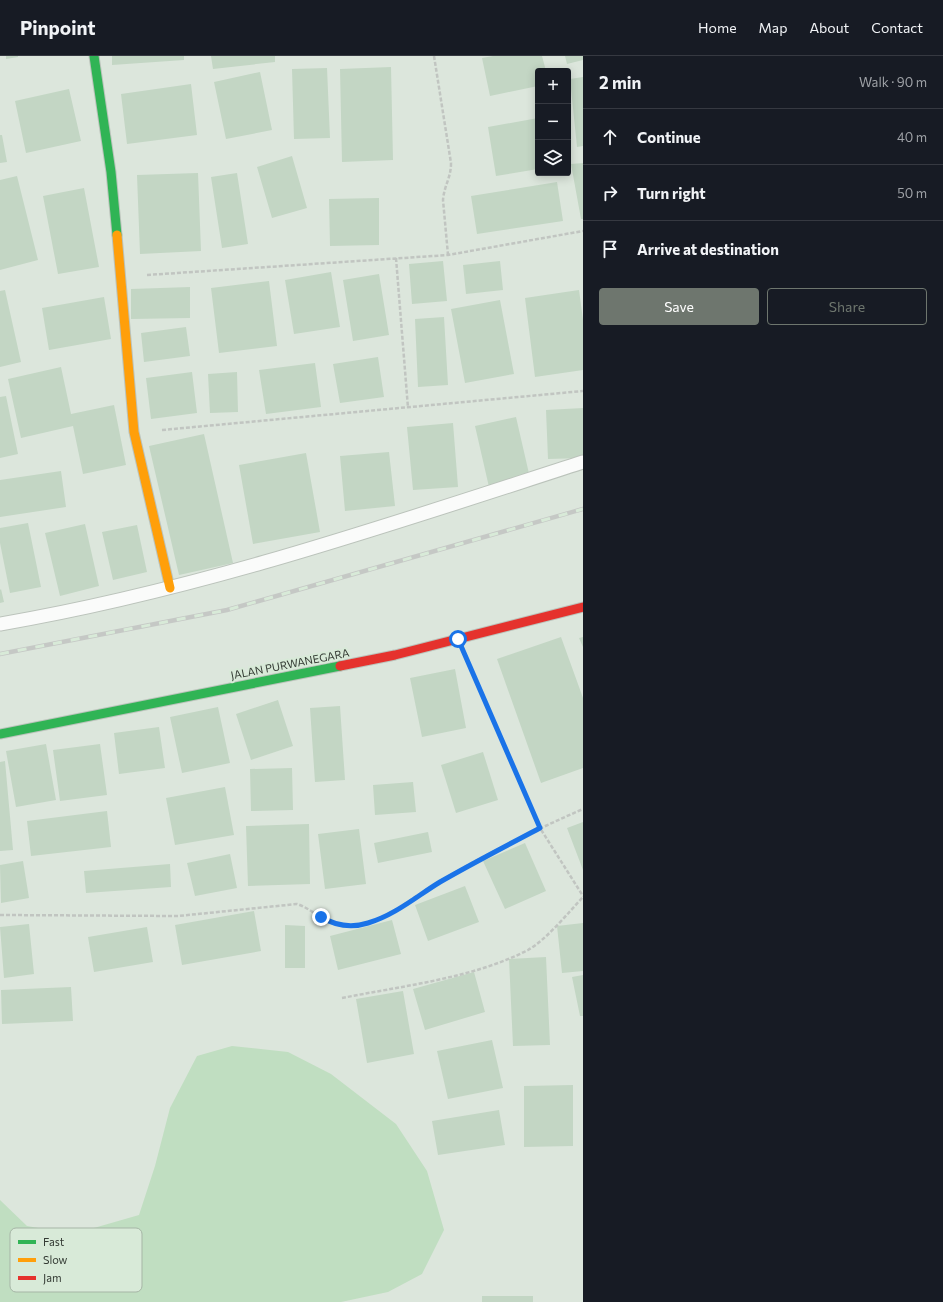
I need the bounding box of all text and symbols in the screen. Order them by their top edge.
text: Pinpoint [20,16,96,39]
text: Home [698,19,737,36]
text: Map [759,19,787,36]
text: About [809,19,849,36]
text: Contact [871,19,923,36]
map controls [535,68,571,176]
button: + [535,68,571,104]
text: 2 min [599,72,641,93]
text: Walk · 90 m [859,74,927,90]
button: − [535,104,571,140]
icon: ahead [599,126,621,148]
text: Continue [637,128,701,146]
text: 40 m [897,129,927,145]
button: layers [535,140,571,176]
icon: right [599,182,621,204]
text: Turn right [637,184,706,202]
text: 50 m [897,185,927,201]
icon: arrive [599,238,621,260]
text: Arrive at destination [637,240,779,258]
button: Save [599,288,759,325]
button: Share [767,288,927,325]
route start [449,630,467,648]
street label: JALAN PURWANEGARA [229,646,351,682]
route end [312,908,330,926]
legend [10,1228,142,1292]
text: Fast [43,1235,65,1248]
text: Slow [43,1253,68,1266]
text: Jam [43,1271,62,1285]

